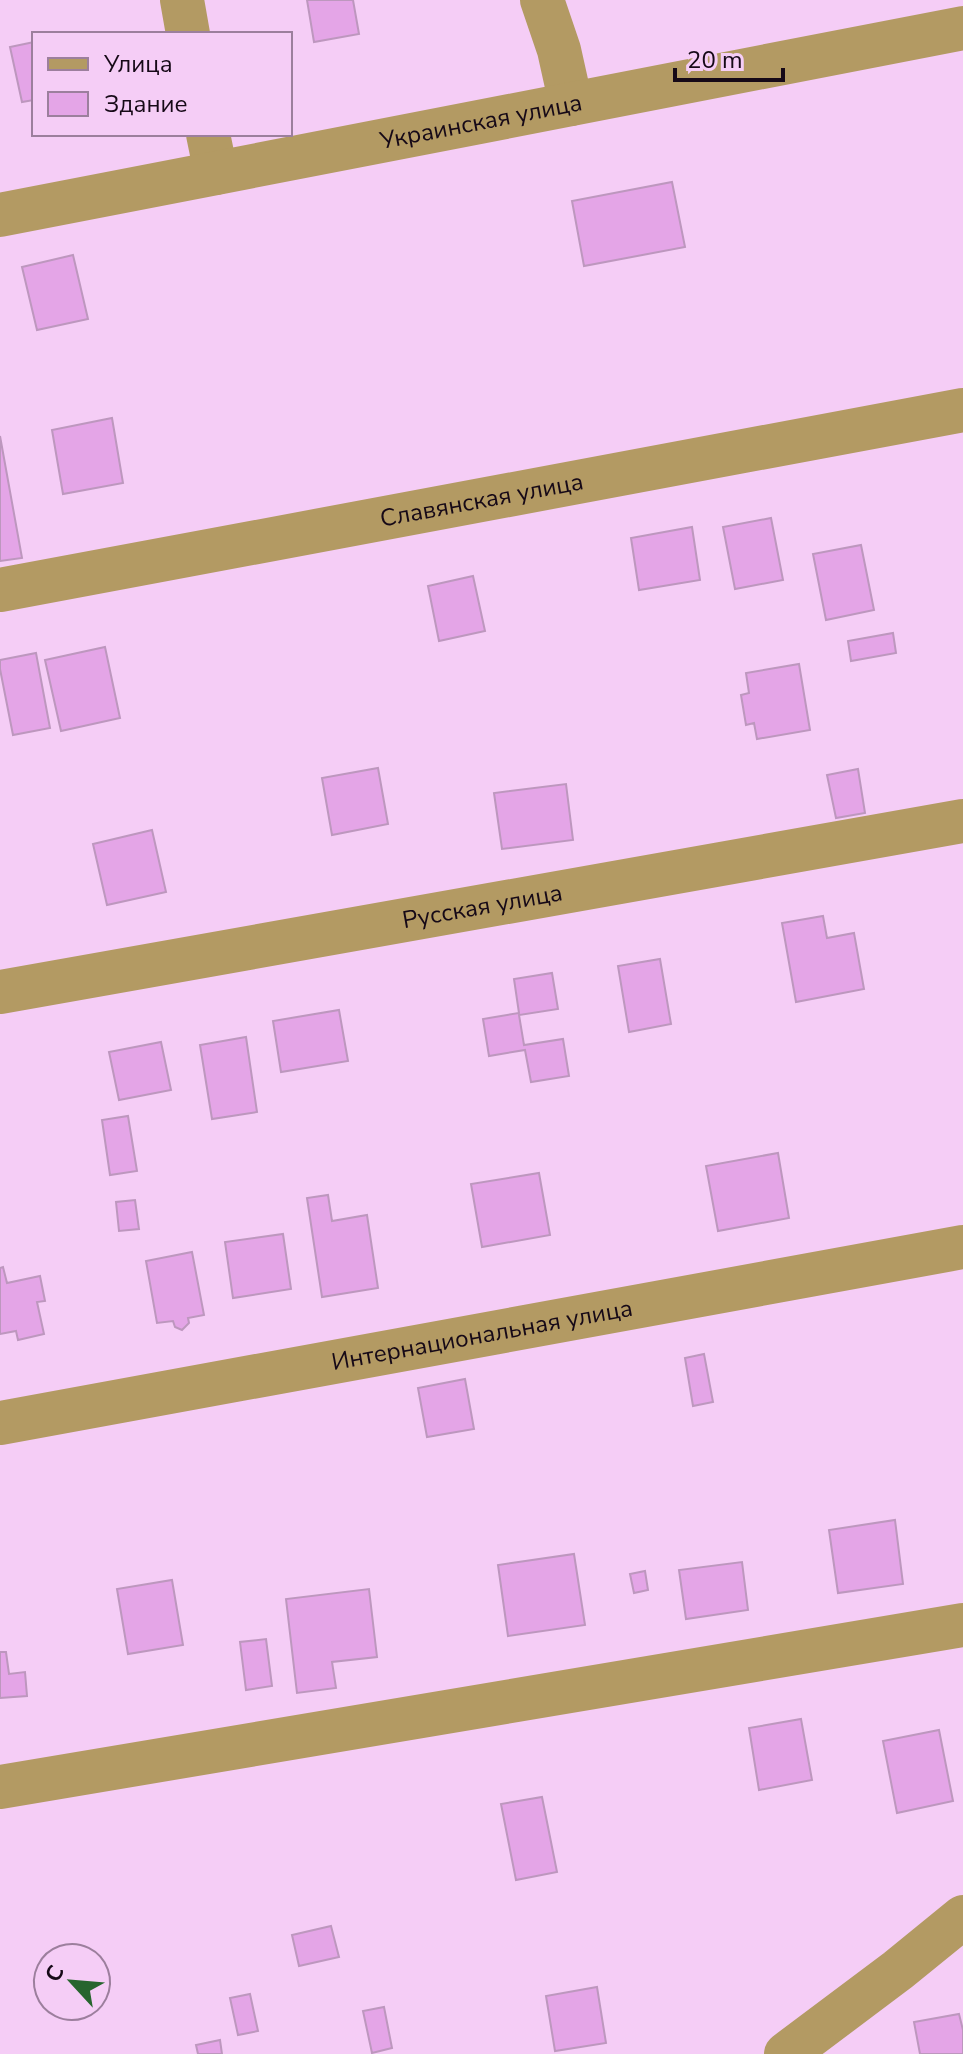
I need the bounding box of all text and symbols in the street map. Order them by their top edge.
legend [32,32,292,136]
scale bar [675,32,783,82]
text: 20 m [687,44,743,76]
text: Улица [103,48,173,80]
street label: Украинская улица [376,86,585,157]
text: Здание [104,88,188,120]
street label: Славянская улица [377,465,586,535]
street label: Русская улица [400,876,565,936]
street label: Интернациональная улица [329,1292,635,1378]
north arrow [32,1942,112,2022]
text: С [38,1960,72,1987]

